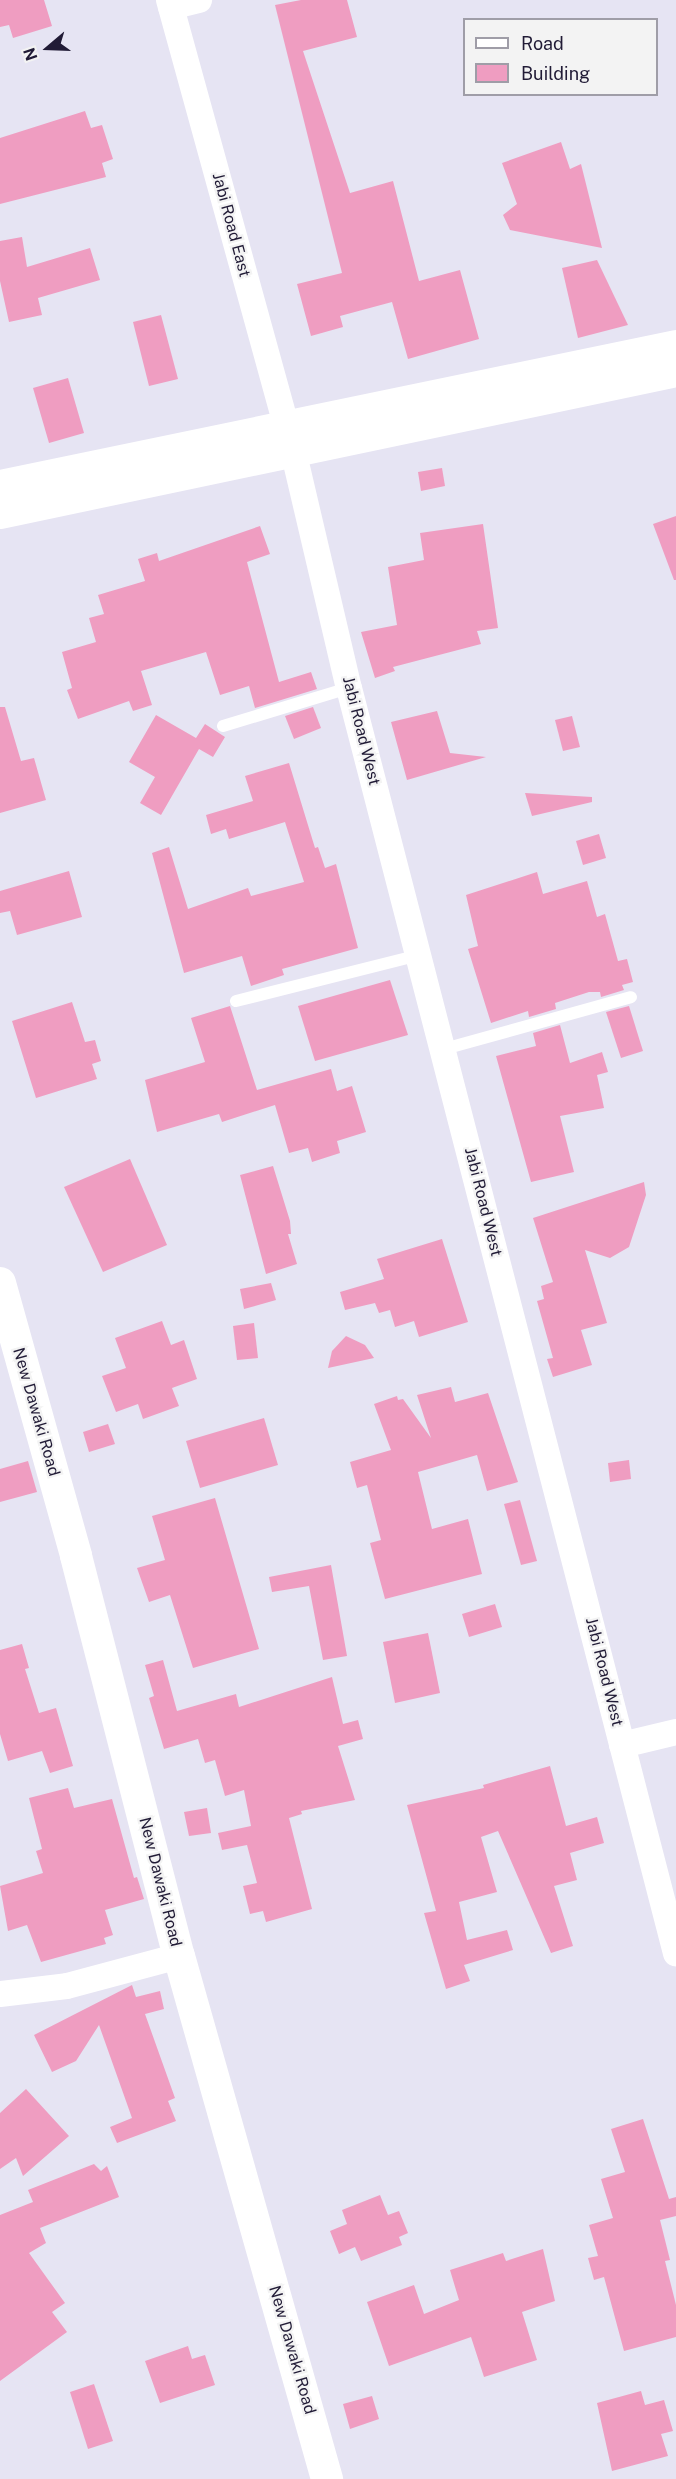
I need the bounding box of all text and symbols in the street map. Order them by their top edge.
north arrow [18,18,78,78]
legend [463,18,658,96]
text: Road [521,33,564,54]
text: N [19,45,42,63]
text: Building [521,63,590,84]
street label: Jabi Road East [208,171,254,279]
street label: Jabi Road West [338,674,384,788]
street label: Jabi Road West [460,1145,506,1259]
street label: New Dawaki Road [8,1346,64,1478]
street label: Jabi Road West [581,1615,627,1729]
street label: New Dawaki Road [135,1815,185,1949]
street label: New Dawaki Road [264,2284,320,2416]

